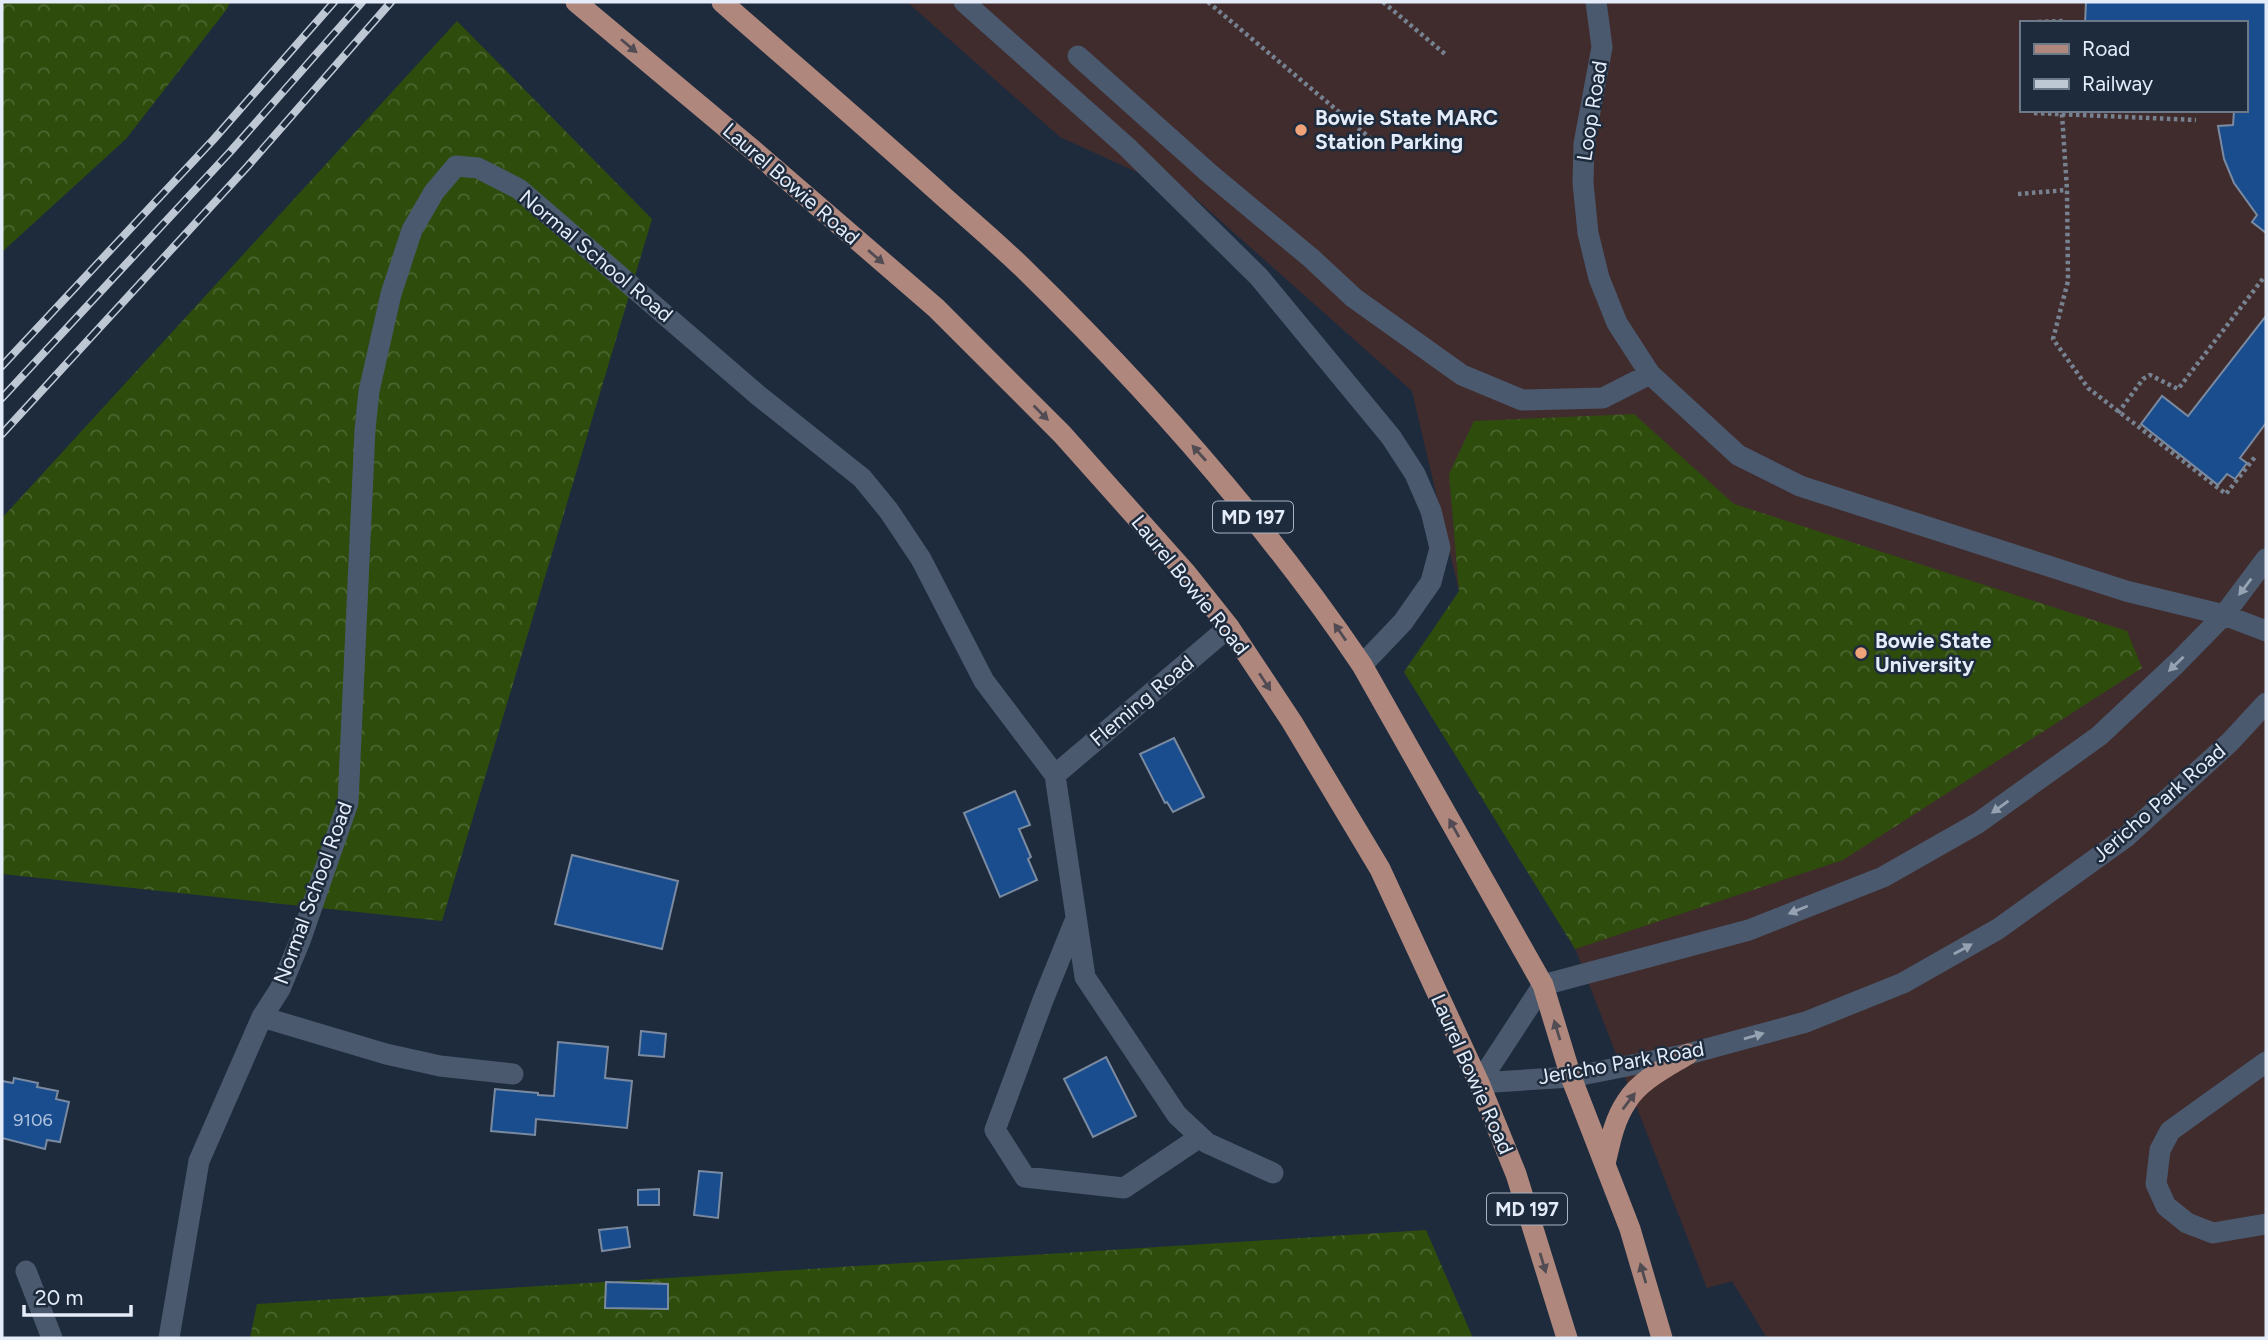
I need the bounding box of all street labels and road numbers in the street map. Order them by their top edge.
street label: Loop Road [1571,59,1612,163]
street label: Laurel Bowie Road [718,118,865,250]
street label: Normal School Road [515,184,678,327]
road number: MD 197 [1213,502,1293,532]
street label: Laurel Bowie Road [1126,510,1254,660]
street label: Fleming Road [1085,650,1199,751]
street label: Jericho Park Road [2087,738,2230,867]
street label: Normal School Road [268,798,357,988]
street label: Laurel Bowie Road [1426,990,1519,1158]
street label: Jericho Park Road [1536,1036,1706,1089]
road number: MD 197 [1487,1194,1567,1224]

